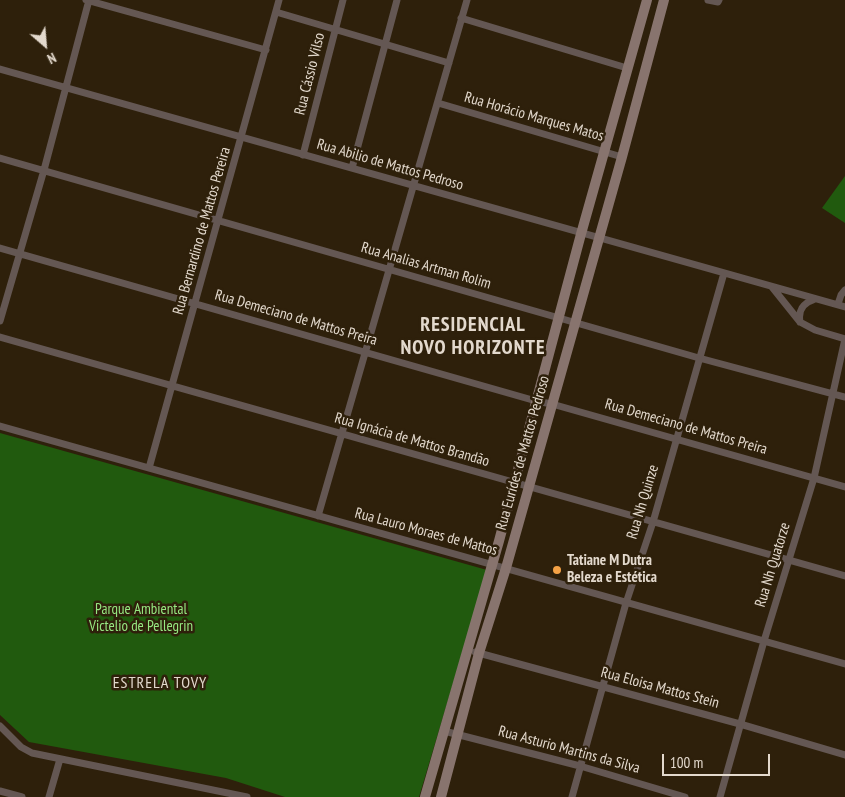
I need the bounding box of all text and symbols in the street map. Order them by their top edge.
north arrow [20,20,70,70]
street label: Rua Cássio Vilso [291,31,329,117]
text: N [44,49,59,68]
street label: Rua Horácio Marques Matos [462,89,606,145]
street label: Rua Abilio de Mattos Pedroso [315,135,465,195]
street label: Rua Bernardino de Mattos Pereira [169,145,235,317]
street label: Rua Analias Artman Rolim [359,239,493,293]
street label: Rua Demeciano de Mattos Preira [213,286,379,350]
district label: RESIDENCIAL NOVO HORIZONTE [399,313,547,360]
street label: Rua Eurídes de Mattos Pedroso [492,374,554,532]
street label: Rua Demeciano de Mattos Preira [603,395,769,459]
street label: Rua Ignácia de Mattos Brandão [333,409,491,471]
street label: Rua Nh Quinze [623,463,663,541]
street label: Rua Lauro Moraes de Mattos [353,504,499,560]
street label: Rua Nh Quatorze [752,521,794,609]
place label: Tatiane M Dutra Beleza e Estética [567,552,657,587]
marker: Tatiane M Dutra Beleza e Estética [551,564,563,576]
park label: Parque Ambiental Victelio de Pellegrin [89,601,193,636]
street label: Rua Eloisa Mattos Stein [599,664,721,712]
district label: ESTRELA TOVY [111,673,209,693]
street label: Rua Asturio Martins da Silva [496,722,642,778]
scale bar [665,744,772,776]
text: 100 m [670,753,703,772]

